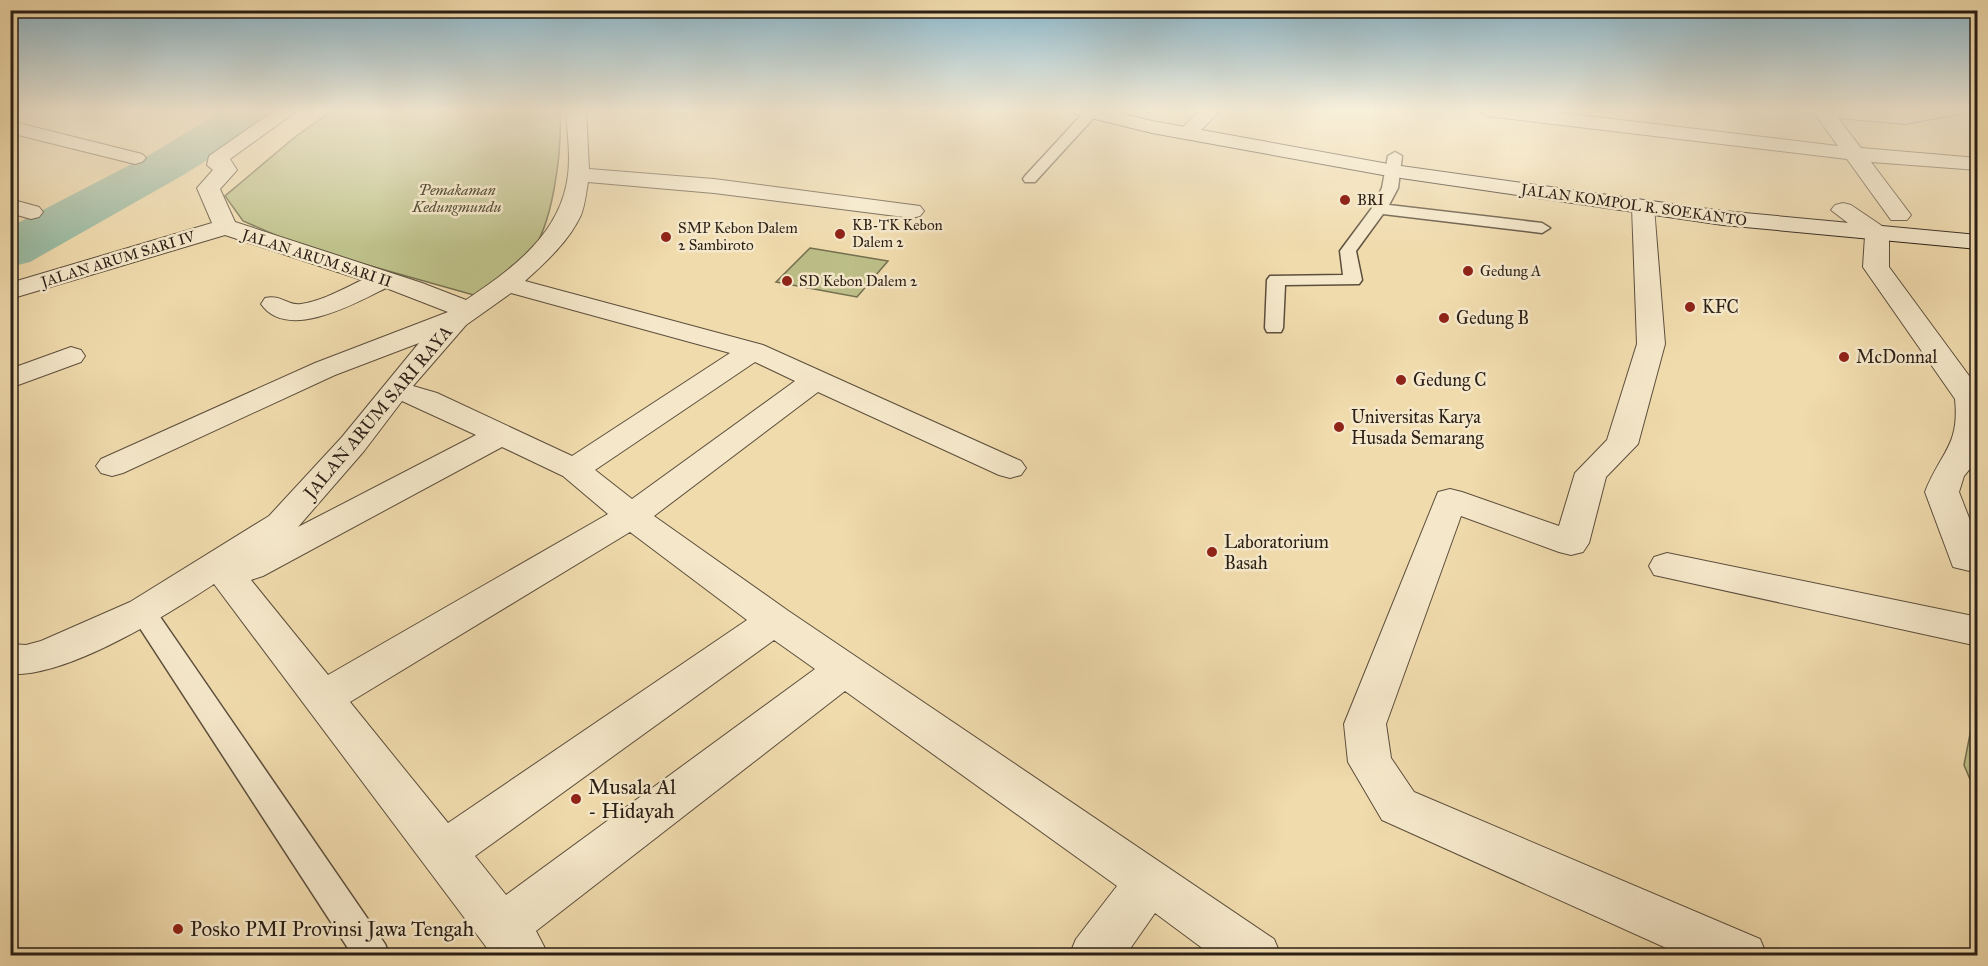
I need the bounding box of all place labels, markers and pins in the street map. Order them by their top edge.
place label: BRI [1357,191,1384,209]
marker: BRI [1338,193,1352,207]
place label: KB-TK Kebon Dalem 2 [852,216,943,251]
place label: SMP Kebon Dalem 2 Sambiroto [678,219,798,254]
marker: KB-TK Kebon Dalem 2 [833,227,847,241]
marker: SMP Kebon Dalem 2 Sambiroto [659,230,673,244]
place label: Gedung A [1480,262,1541,280]
marker: Gedung A [1461,264,1475,278]
place label: SD Kebon Dalem 2 [799,272,918,290]
marker: SD Kebon Dalem 2 [780,274,794,288]
place label: KFC [1702,296,1739,318]
marker: KFC [1683,300,1697,314]
place label: Gedung B [1456,307,1529,330]
marker: Gedung B [1437,311,1451,325]
place label: McDonnal [1856,346,1937,368]
marker: McDonnal [1837,350,1851,364]
place label: Gedung C [1413,369,1487,392]
marker: Gedung C [1394,373,1408,387]
place label: Universitas Karya Husada Semarang [1351,406,1484,450]
marker: Universitas Karya Husada Semarang [1332,420,1346,434]
place label: Laboratorium Basah [1224,531,1329,574]
marker: Laboratorium Basah [1205,545,1219,559]
place label: Musala Al - Hidayah [588,774,676,824]
marker: Musala Al - Hidayah [569,792,583,806]
place label: Posko PMI Provinsi Jawa Tengah [190,916,474,942]
marker: Posko PMI Provinsi Jawa Tengah [171,922,185,936]

